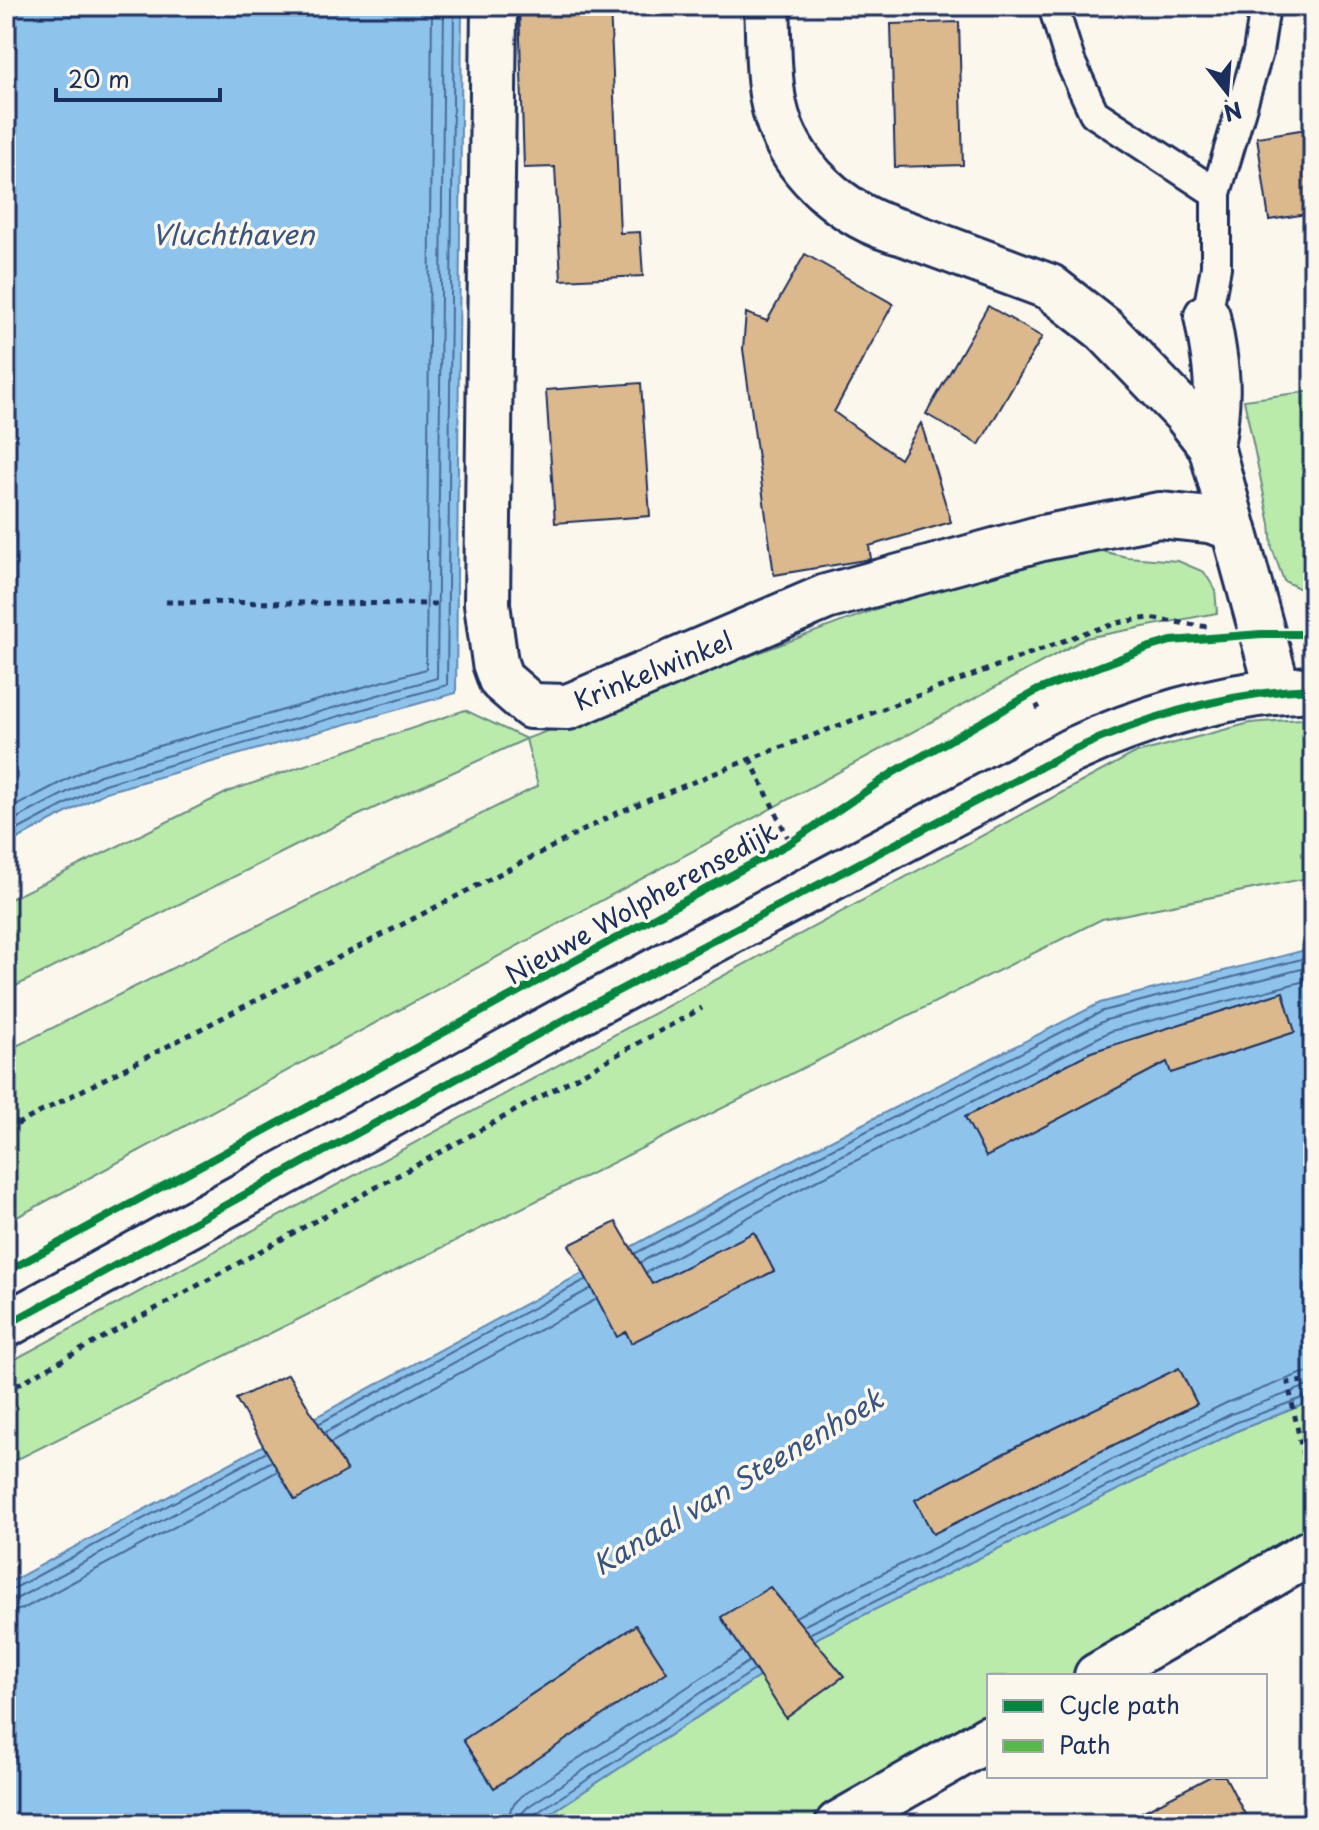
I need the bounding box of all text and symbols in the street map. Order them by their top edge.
scale bar [56,52,220,102]
north arrow [1187,52,1267,132]
text: 20 m [68,60,130,96]
text: N [1220,94,1246,131]
water label: Vluchthaven [152,212,316,255]
street label: Krinkelwinkel [568,620,738,720]
street label: Nieuwe Wolpherensedijk [498,811,784,993]
water label: Kanaal van Steenenhoek [583,1376,891,1585]
legend [987,1674,1267,1778]
text: Cycle path [1059,1686,1180,1722]
text: Path [1059,1726,1111,1762]

